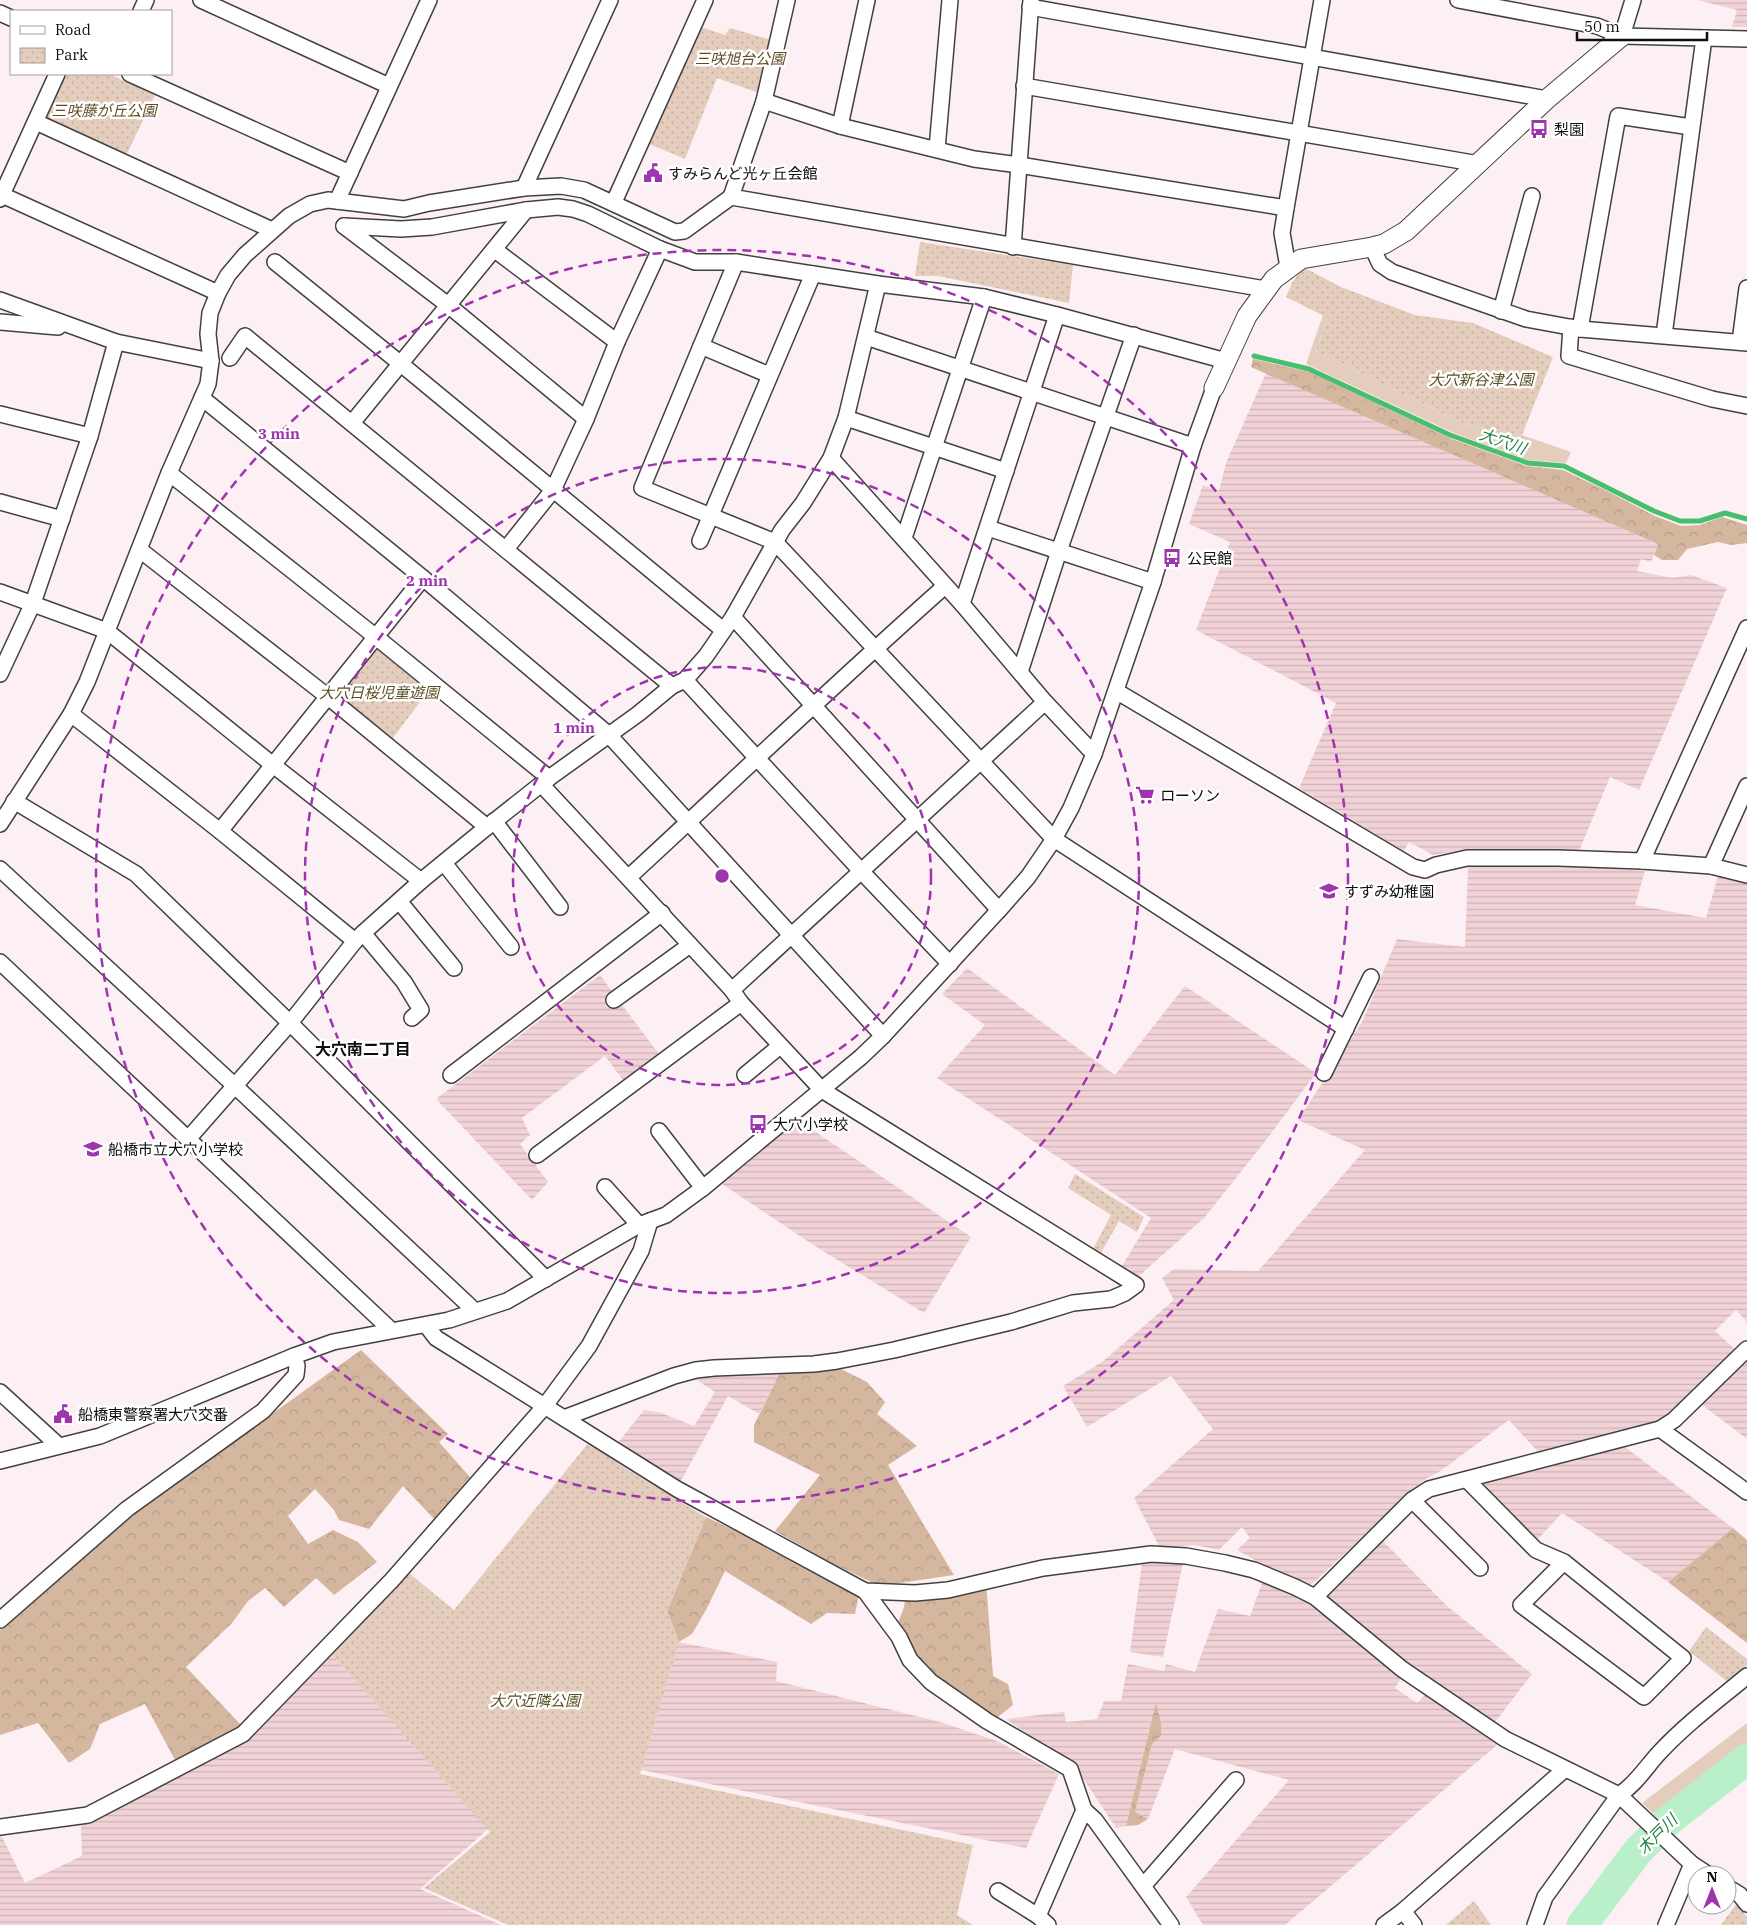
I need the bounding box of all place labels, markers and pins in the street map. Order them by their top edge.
bus stop icon: 梨園 [1528,118,1550,140]
place label: 梨園 [1554,120,1584,139]
public building icon: すみらんど光ヶ丘会館 [642,162,664,184]
place label: すみらんど光ヶ丘会館 [668,164,818,183]
bus stop icon: 公民館 [1161,547,1183,569]
place label: 公民館 [1187,549,1232,568]
supermarket icon: ローソン [1134,784,1156,806]
place label: ローソン [1160,786,1220,805]
centre of rings [713,867,731,885]
school or university icon: すずみ幼稚園 [1318,880,1340,902]
place label: すずみ幼稚園 [1344,882,1434,901]
bus stop icon: 大穴小学校 [747,1113,769,1135]
place label: 大穴小学校 [773,1115,848,1134]
school or university icon: 船橋市立大穴小学校 [82,1138,104,1160]
place label: 船橋市立大穴小学校 [108,1140,243,1159]
public building icon: 船橋東警察署大穴交番 [52,1403,74,1425]
place label: 船橋東警察署大穴交番 [78,1405,228,1424]

